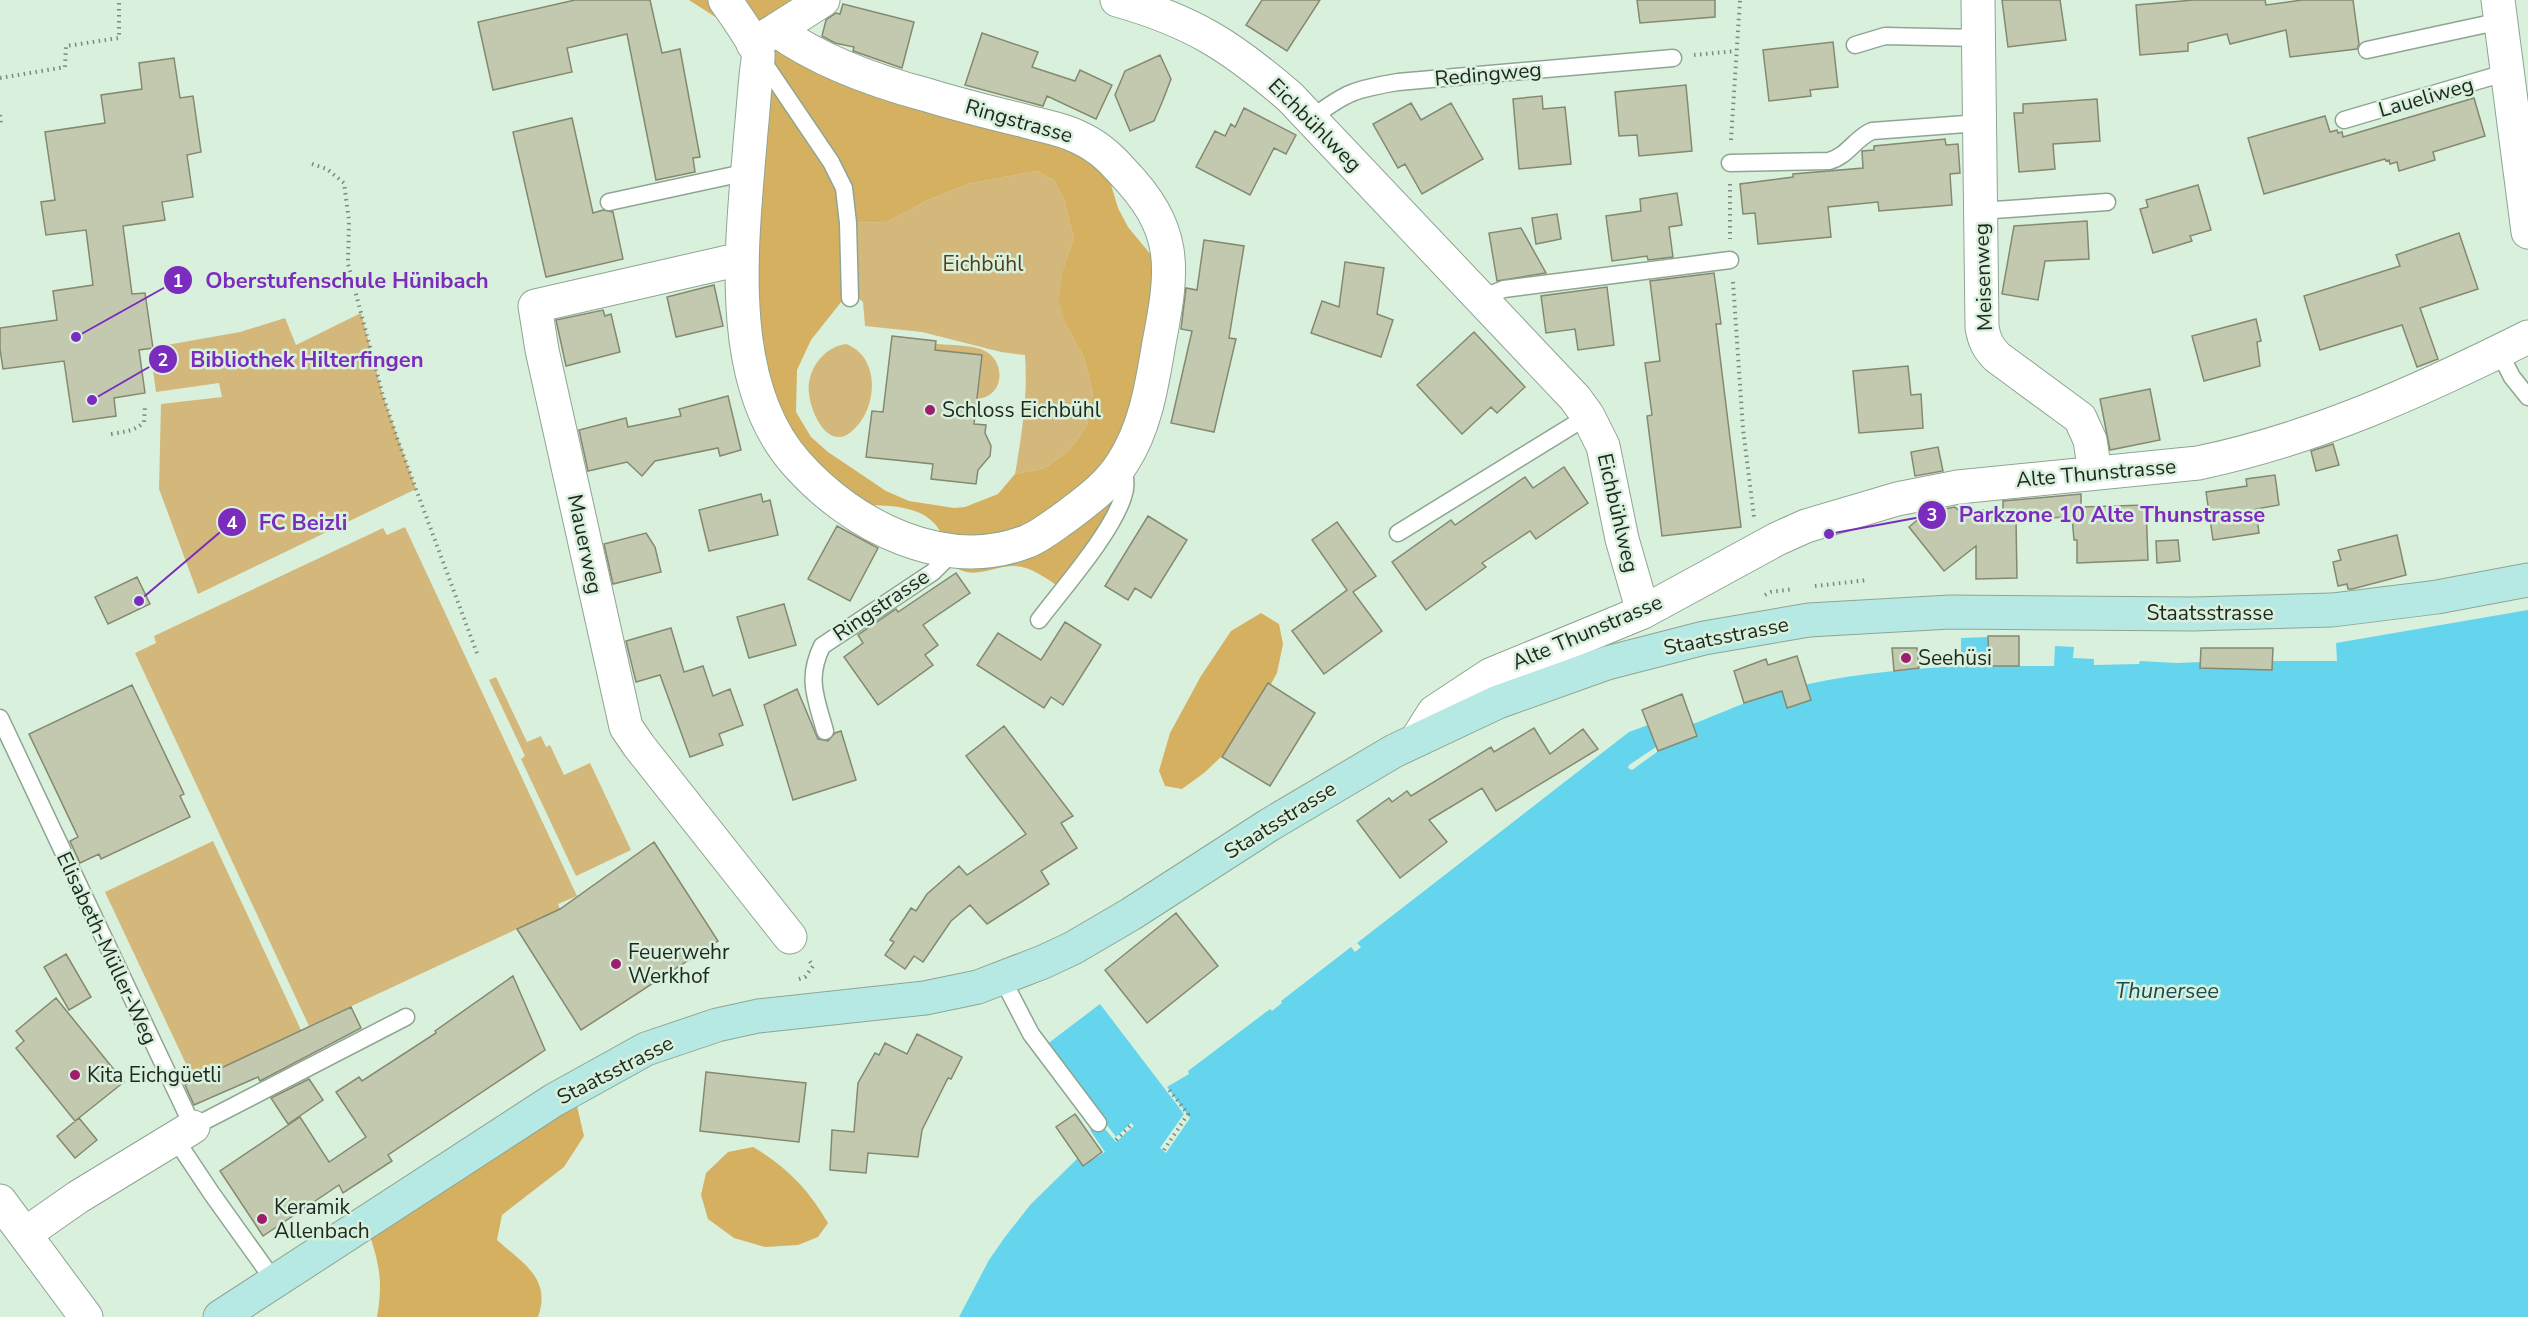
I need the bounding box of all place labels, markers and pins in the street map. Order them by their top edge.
callout: Oberstufenschule Hünibach [163,260,501,300]
callout: Bibliothek Hilterfingen [148,339,436,379]
place label: Schloss Eichbühl [942,396,1102,424]
marker: Schloss Eichbühl [923,403,937,417]
callout: Parkzone 10 Alte Thunstrasse [1917,495,2277,535]
callout: FC Beizli [217,502,360,542]
place label: Seehüsi [1918,644,1992,672]
marker: Seehüsi [1899,651,1913,665]
place label: Feuerwehr Werkhof [628,938,730,990]
marker: Feuerwehr Werkhof [609,957,623,971]
place label: Kita Eichgüetli [87,1061,221,1089]
marker: Kita Eichgüetli [68,1068,82,1082]
place label: Keramik Allenbach [274,1193,370,1245]
marker: Keramik Allenbach [255,1212,269,1226]

